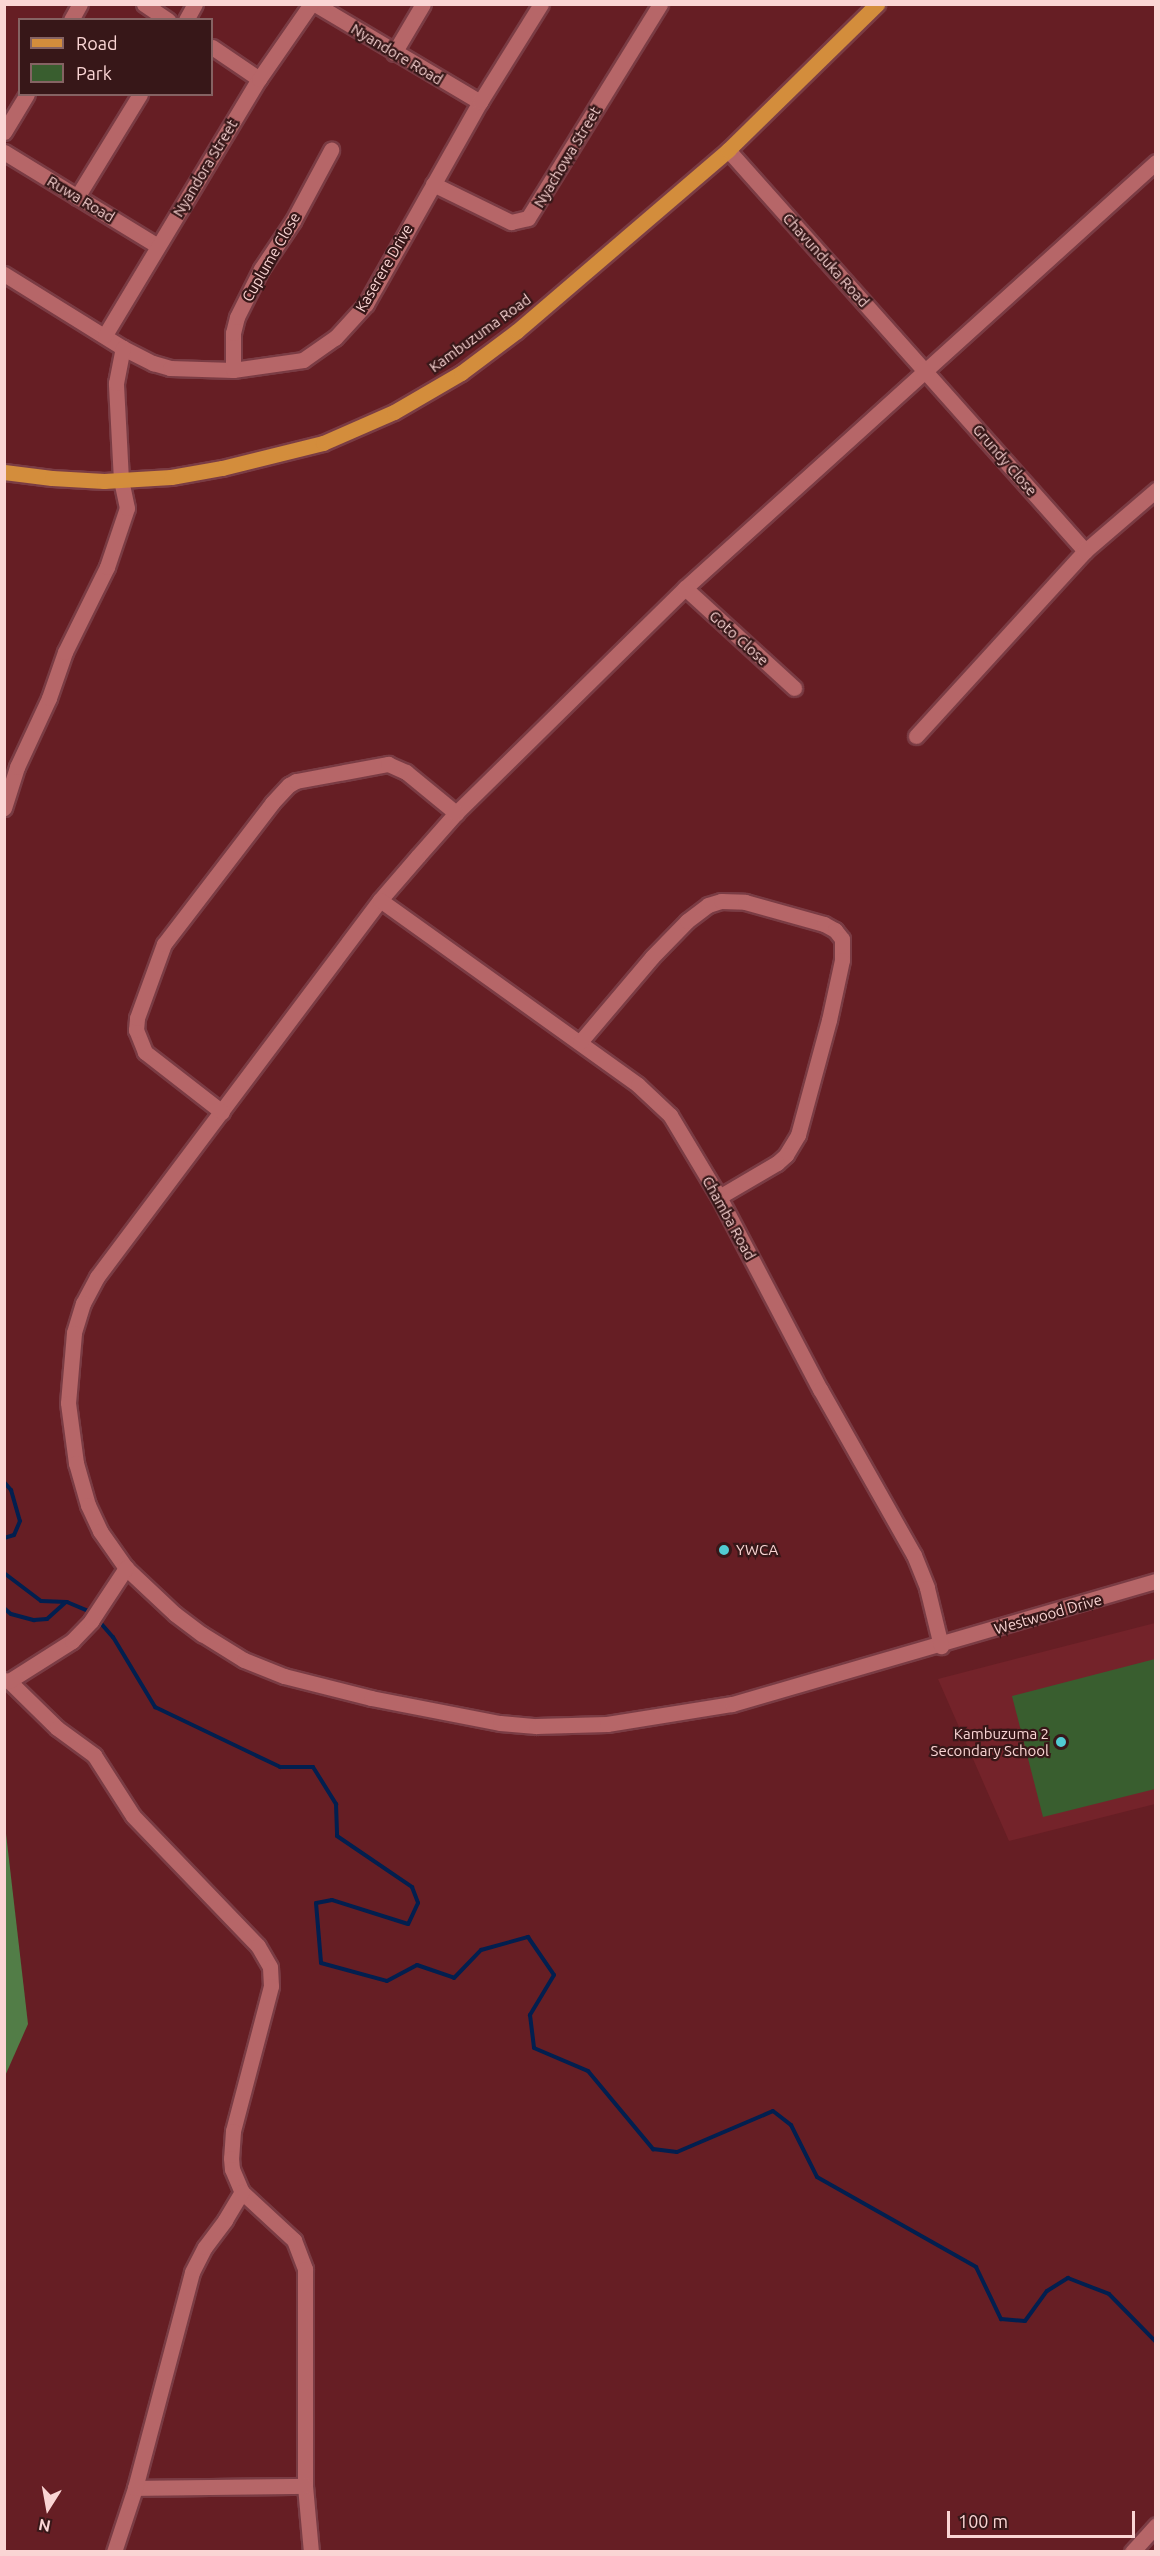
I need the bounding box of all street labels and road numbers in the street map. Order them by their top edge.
street label: Nyandore Road [348,20,446,88]
street label: Nyachowa Street [530,103,604,211]
street label: Nyandora Street [169,116,241,220]
street label: Ruwa Road [44,172,118,226]
street label: Cuplume Close [238,209,304,305]
street label: Chavunduka Road [779,209,873,311]
street label: Kaserere Drive [352,221,416,315]
street label: Kambuzuma Road [426,290,534,376]
street label: Grundy Close [969,421,1041,499]
street label: Goto Close [706,607,772,669]
street label: Chamba Road [699,1173,759,1263]
street label: Westwood Drive [992,1590,1104,1638]

